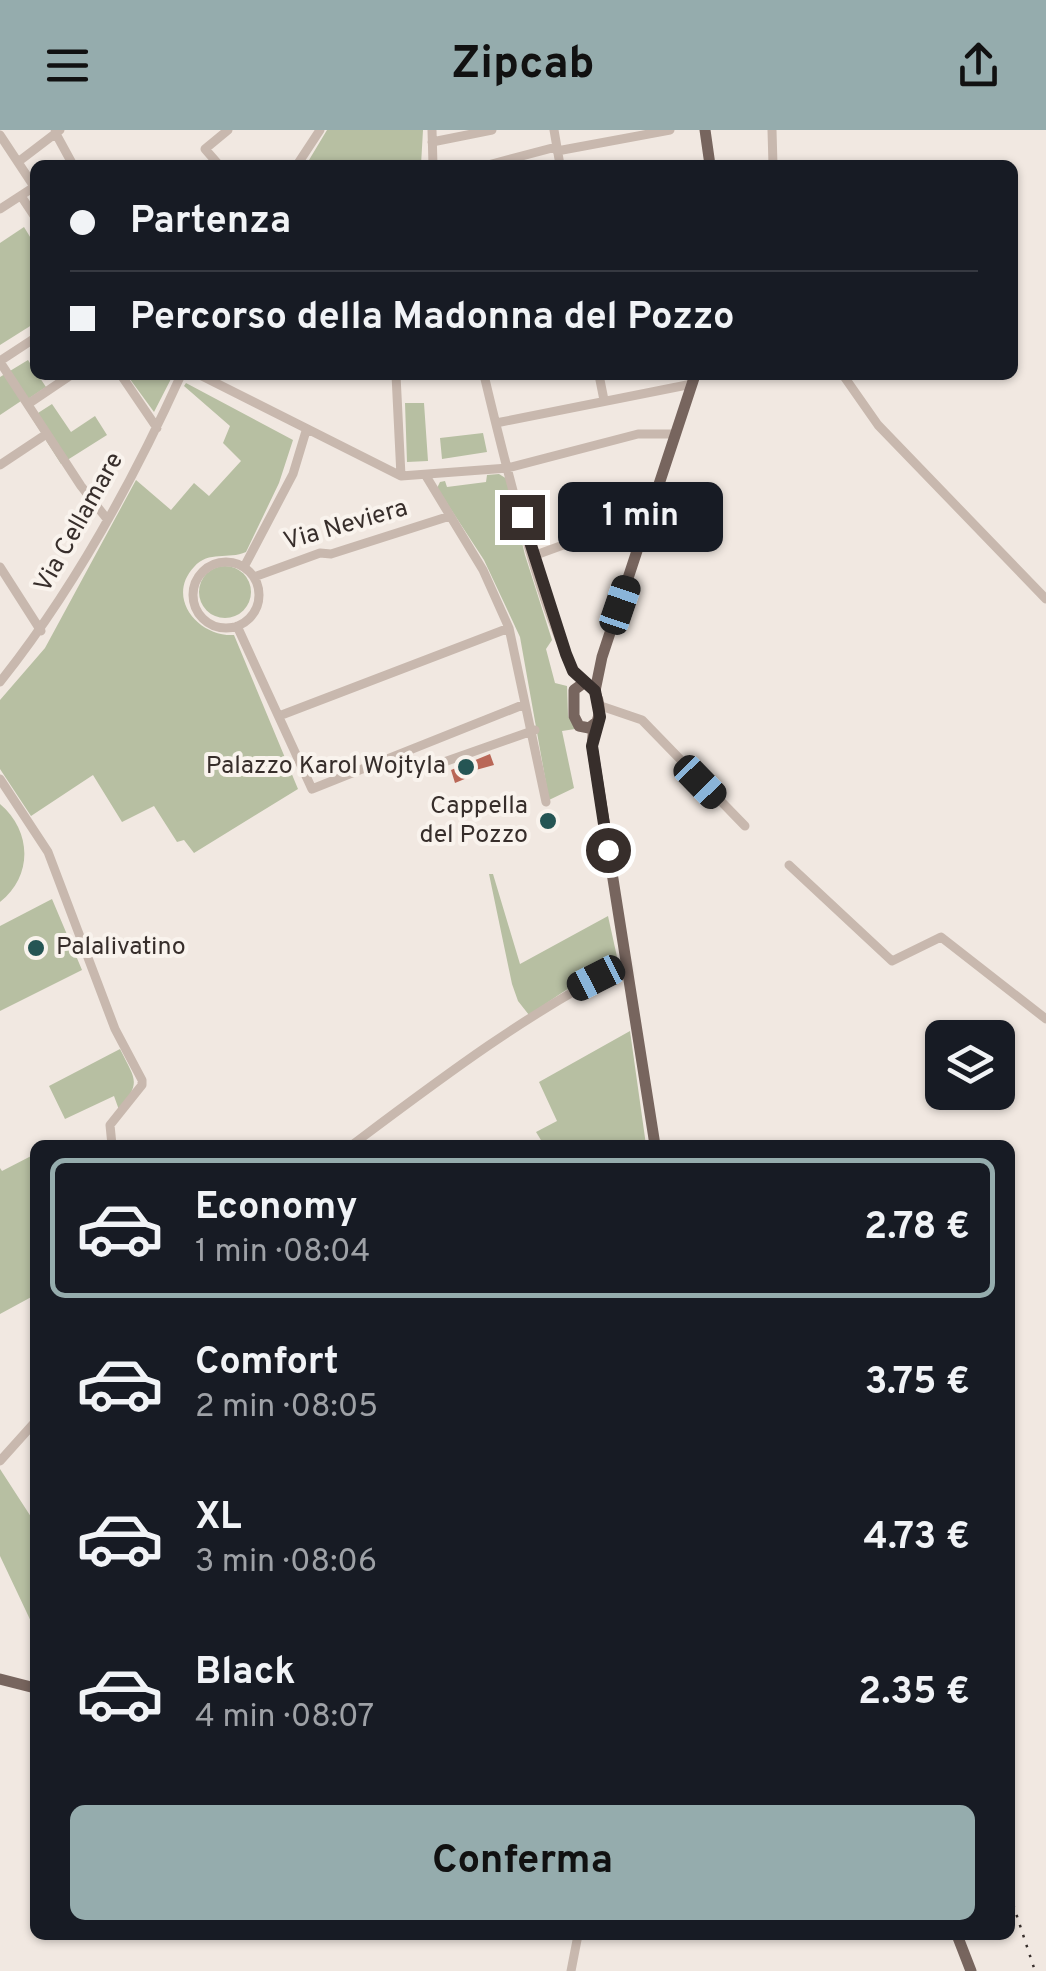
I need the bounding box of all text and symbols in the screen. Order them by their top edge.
text: Zipcab [452,37,594,94]
icon: menu [40,38,95,93]
icon: share [951,38,1006,93]
text: Partenza [130,198,291,247]
text: Percorso della Madonna del Pozzo [130,294,735,343]
street label: Via Cellamare [28,447,132,599]
callout: 1 min [557,482,722,552]
street label: Via Neviera [280,493,412,559]
route end [500,495,545,540]
text: 1 min [602,497,679,537]
car [596,572,644,638]
car [668,750,732,814]
place label: Palazzo Karol Wojtyla [206,751,446,783]
marker: Palazzo Karol Wojtyla [455,756,477,778]
place label: Cappella del Pozzo [420,791,528,852]
marker: Cappella del Pozzo [537,810,559,832]
route start [586,828,631,873]
place label: Palalivatino [56,932,186,964]
marker: Palalivatino [25,937,47,959]
car [562,951,630,1005]
map controls [925,1020,1015,1110]
button: layers [925,1020,1015,1110]
icon: car [75,1183,165,1273]
text: Economy [195,1184,357,1233]
text: 2.78 € [864,1204,970,1253]
text: 1 min · 08:04 [195,1233,370,1273]
icon: car [75,1338,165,1428]
text: Comfort [195,1339,339,1388]
text: 3.75 € [865,1359,970,1408]
text: 2 min · 08:05 [195,1388,378,1428]
icon: car [75,1493,165,1583]
text: XL [195,1494,242,1543]
text: 4.73 € [863,1514,970,1563]
text: 3 min · 08:06 [195,1543,377,1583]
icon: car [75,1648,165,1738]
text: Black [195,1649,295,1698]
text: 2.35 € [858,1669,970,1718]
text: 4 min · 08:07 [195,1698,374,1738]
button: Conferma [70,1805,975,1920]

